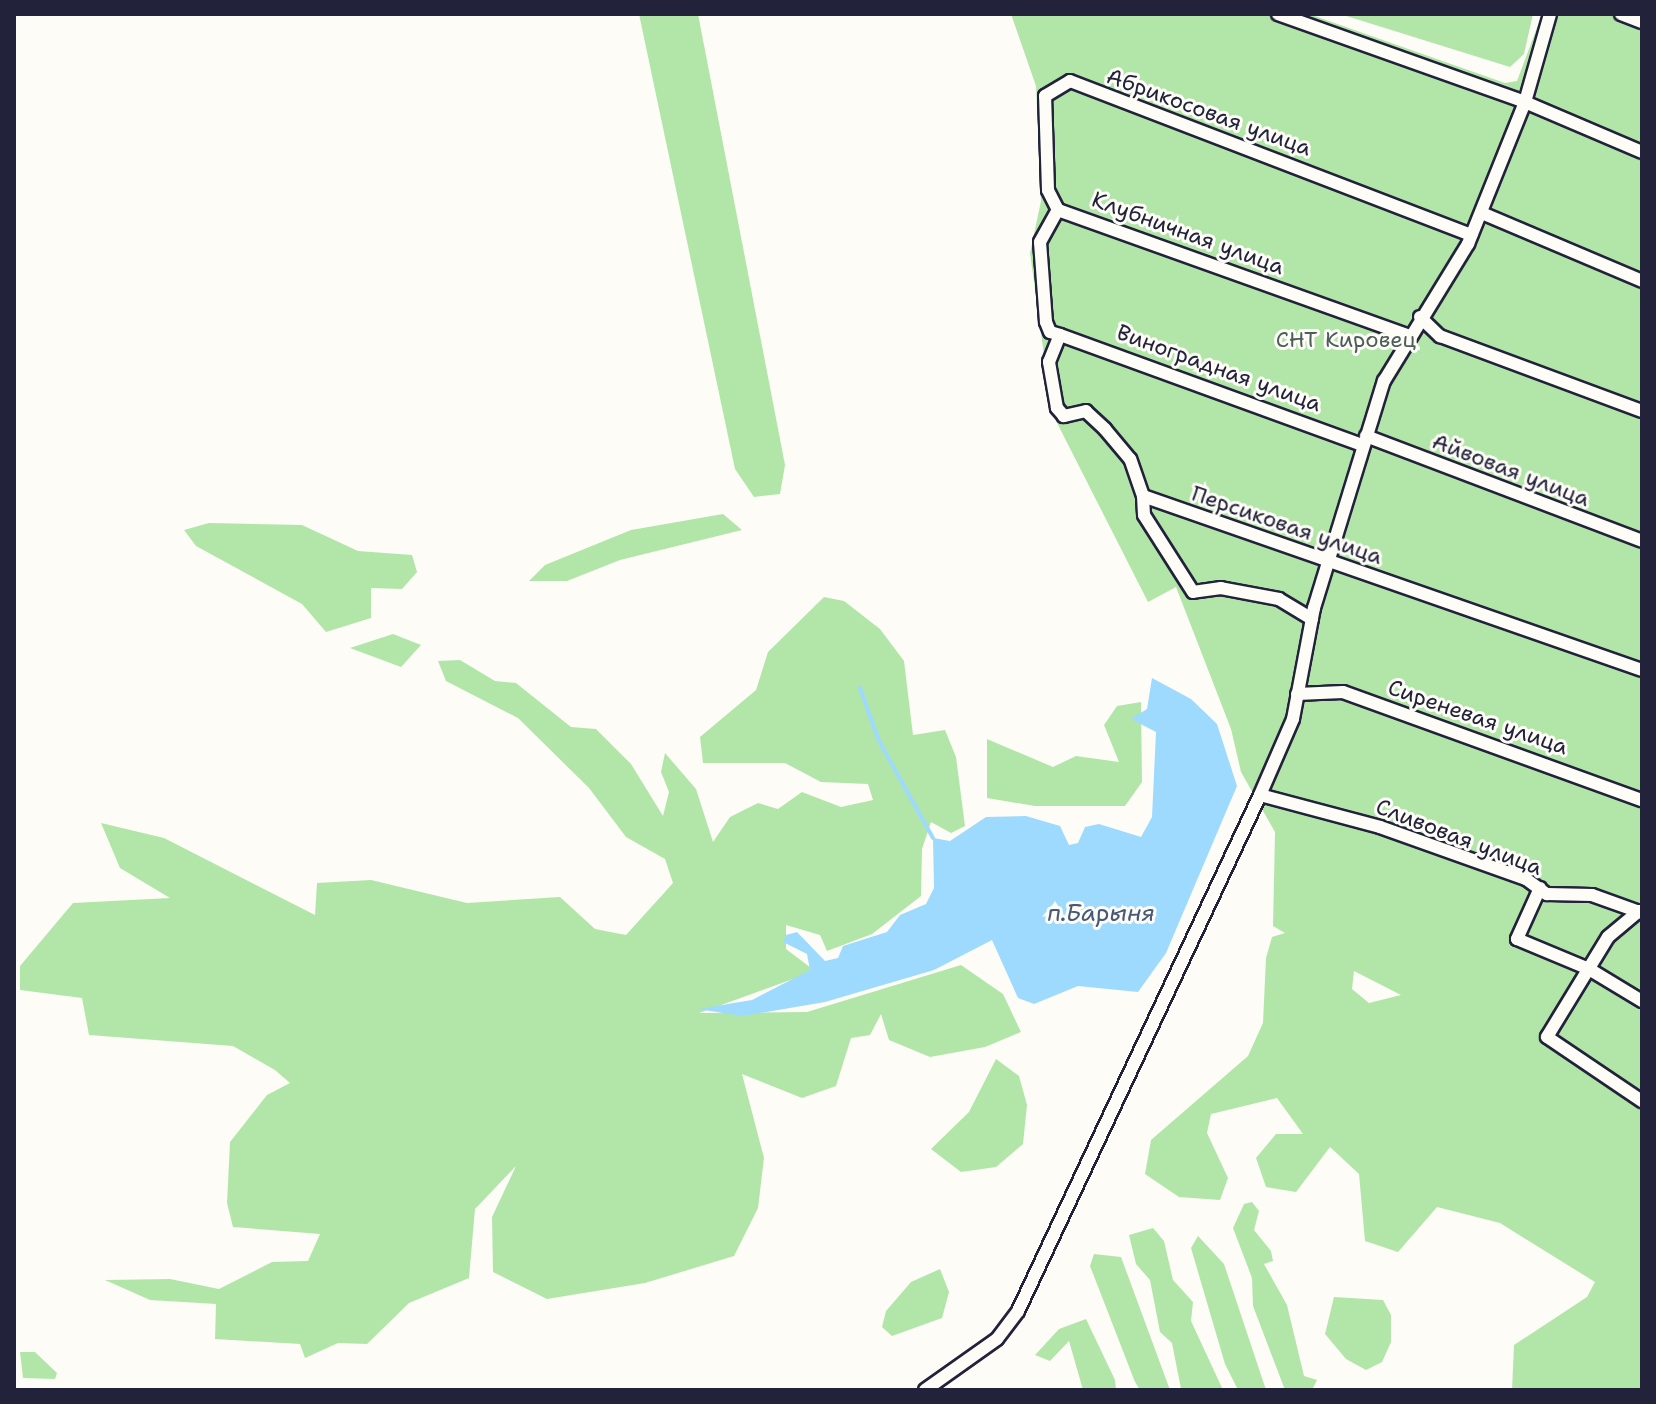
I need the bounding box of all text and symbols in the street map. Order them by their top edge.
street label: Абрикосовая улица [1103,63,1315,161]
street label: Клубничная улица [1088,186,1288,280]
street label: Виноградная улица [1113,319,1325,417]
park label: СНТ Кировец [1276,327,1416,353]
street label: Айвовая улица [1429,428,1593,512]
street label: Персиковая улица [1188,480,1386,570]
street label: Сиреневая улица [1385,674,1571,760]
street label: Сливовая улица [1372,793,1546,881]
water label: п.Барыня [1047,900,1155,928]

